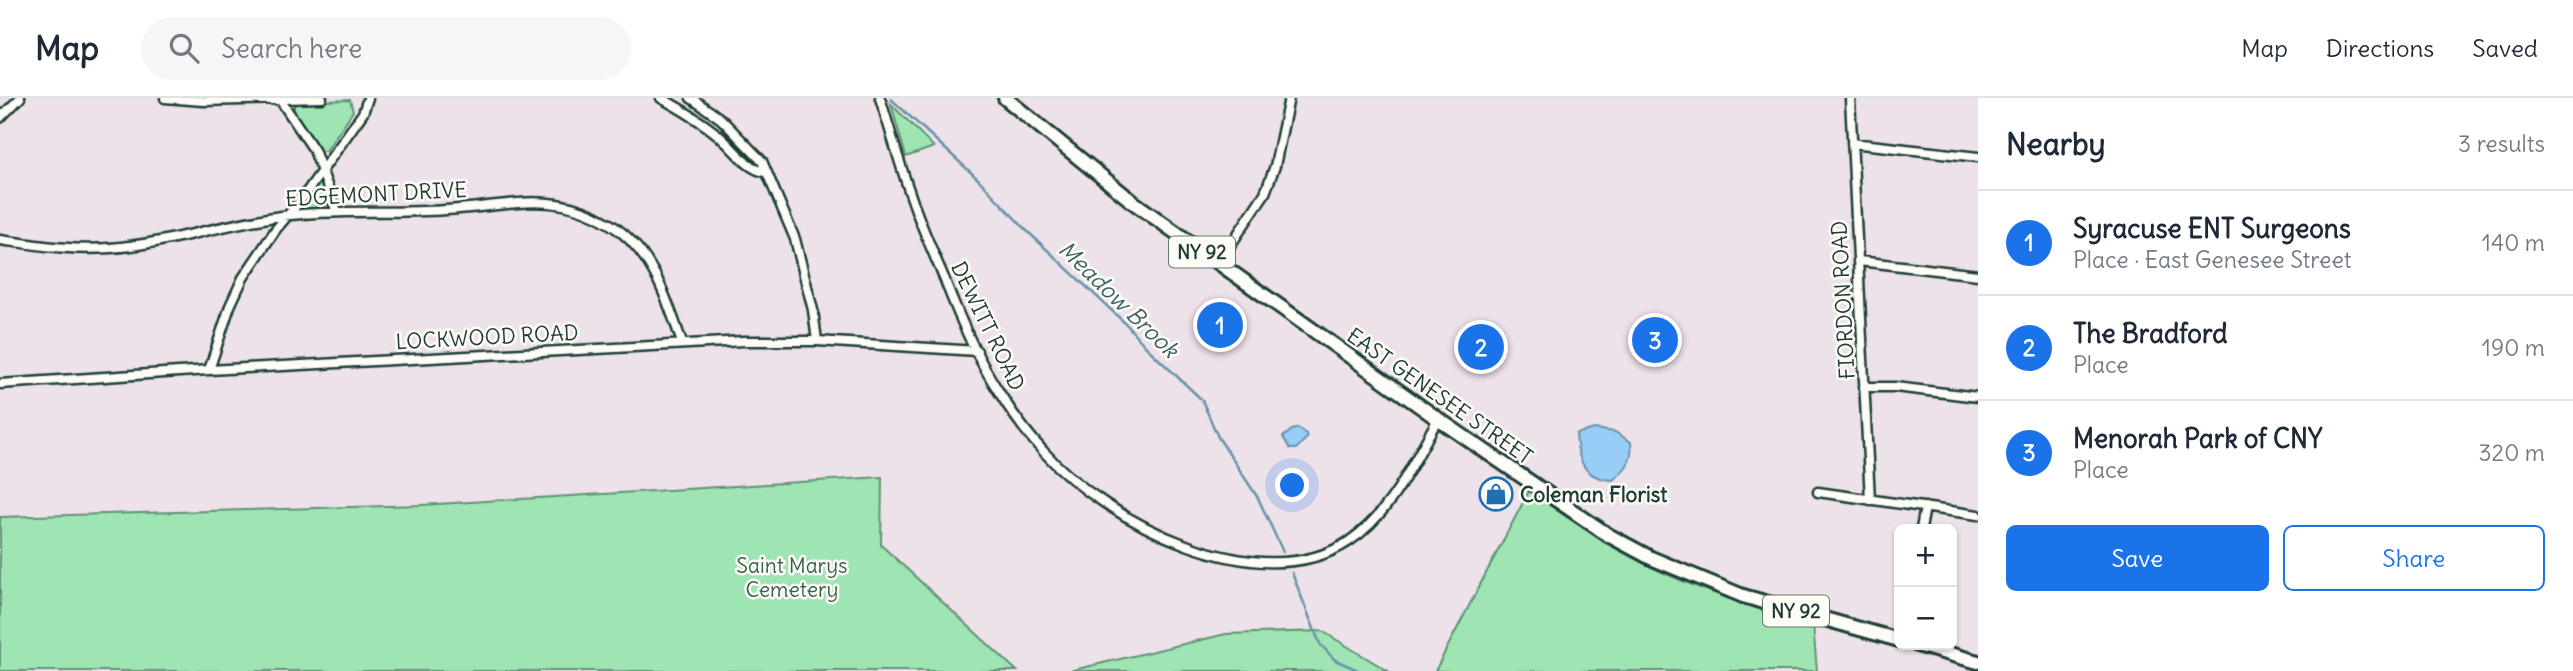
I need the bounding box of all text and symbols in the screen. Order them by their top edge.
search box [141,17,631,80]
text: Map [35,27,99,69]
icon: search [165,29,203,67]
text: Search here [221,32,362,65]
text: Map [2241,33,2288,63]
text: Directions [2326,33,2434,63]
text: Saved [2472,33,2538,63]
text: Nearby [2006,125,2106,163]
text: 3 results [2458,129,2545,158]
street label: EDGEMONT DRIVE [285,176,467,212]
text: Syracuse ENT Surgeons [2073,212,2351,245]
street label: FIORDON ROAD [1825,220,1861,380]
text: 1 [2024,228,2034,257]
text: 140 m [2482,228,2545,257]
water label: Meadow Brook [1053,234,1186,364]
road number: NY 92 [1169,236,1235,268]
text: Place · East Genesee Street [2073,245,2352,274]
street label: DEWITT ROAD [945,257,1031,395]
pin: 1 [1197,299,1243,351]
pin: 3 [1632,314,1678,366]
text: The Bradford [2073,317,2228,350]
street label: LOCKWOOD ROAD [395,319,579,355]
pin: 2 [1458,321,1504,373]
street label: EAST GENESEE STREET [1342,322,1538,470]
text: 2 [2023,333,2035,362]
text: 190 m [2482,333,2545,362]
text: Place [2073,350,2129,379]
text: Menorah Park of CNY [2073,422,2322,455]
text: 3 [2022,438,2036,467]
text: 320 m [2479,438,2545,467]
text: Place [2073,455,2129,484]
your location [1275,468,1309,502]
shop icon: Coleman Florist [1477,475,1515,513]
place label: Coleman Florist [1520,481,1668,508]
map controls [1894,524,1957,650]
button: + [1894,524,1957,587]
button: Save [2006,525,2269,591]
button: Share [2283,525,2545,591]
park label: Saint Marys Cemetery [736,552,848,603]
button: − [1894,587,1957,650]
road number: NY 92 [1763,596,1829,626]

